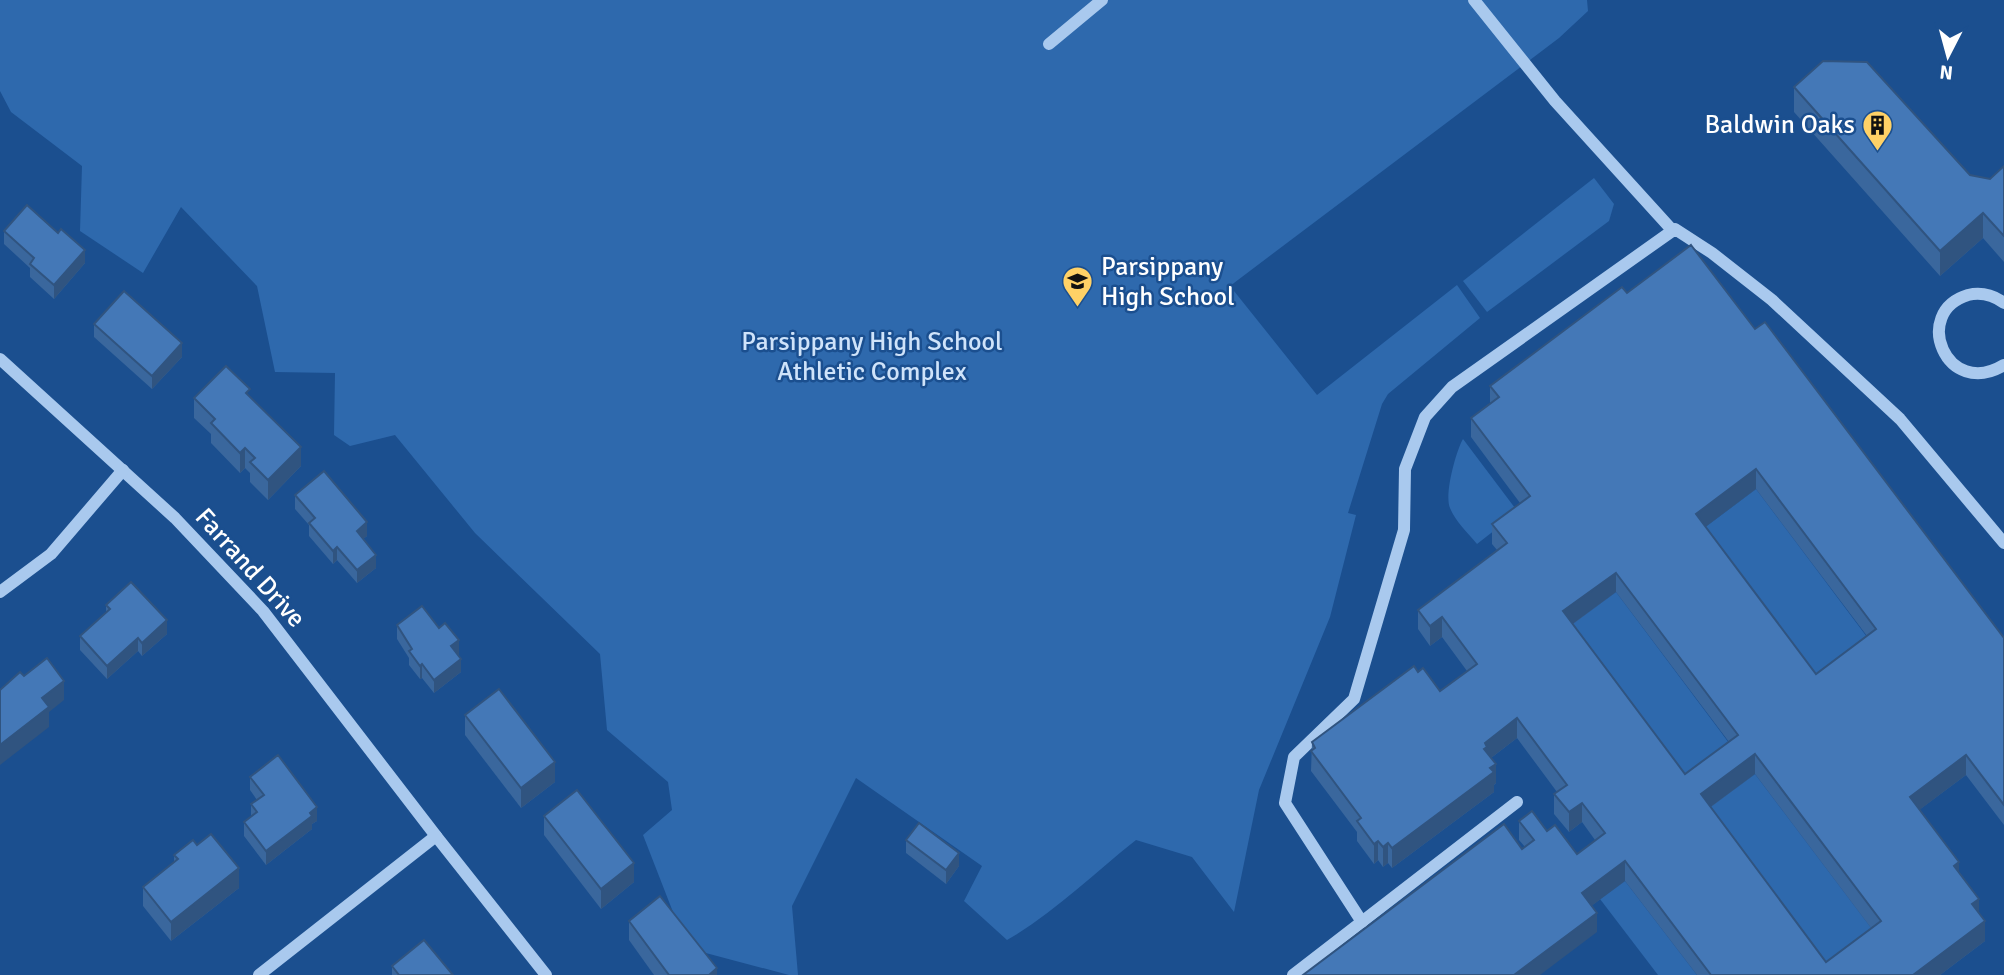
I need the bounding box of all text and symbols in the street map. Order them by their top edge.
north arrow [1913,21,1983,91]
text: N [1939,59,1954,85]
building icon: Baldwin Oaks [1861,108,1895,152]
place label: Baldwin Oaks [1704,109,1855,141]
place label: Parsippany High School [1101,251,1235,313]
school or university icon: Parsippany High School [1061,265,1095,309]
park label: Parsippany High School Athletic Complex [741,326,1003,388]
street label: Farrand Drive [188,502,312,634]

